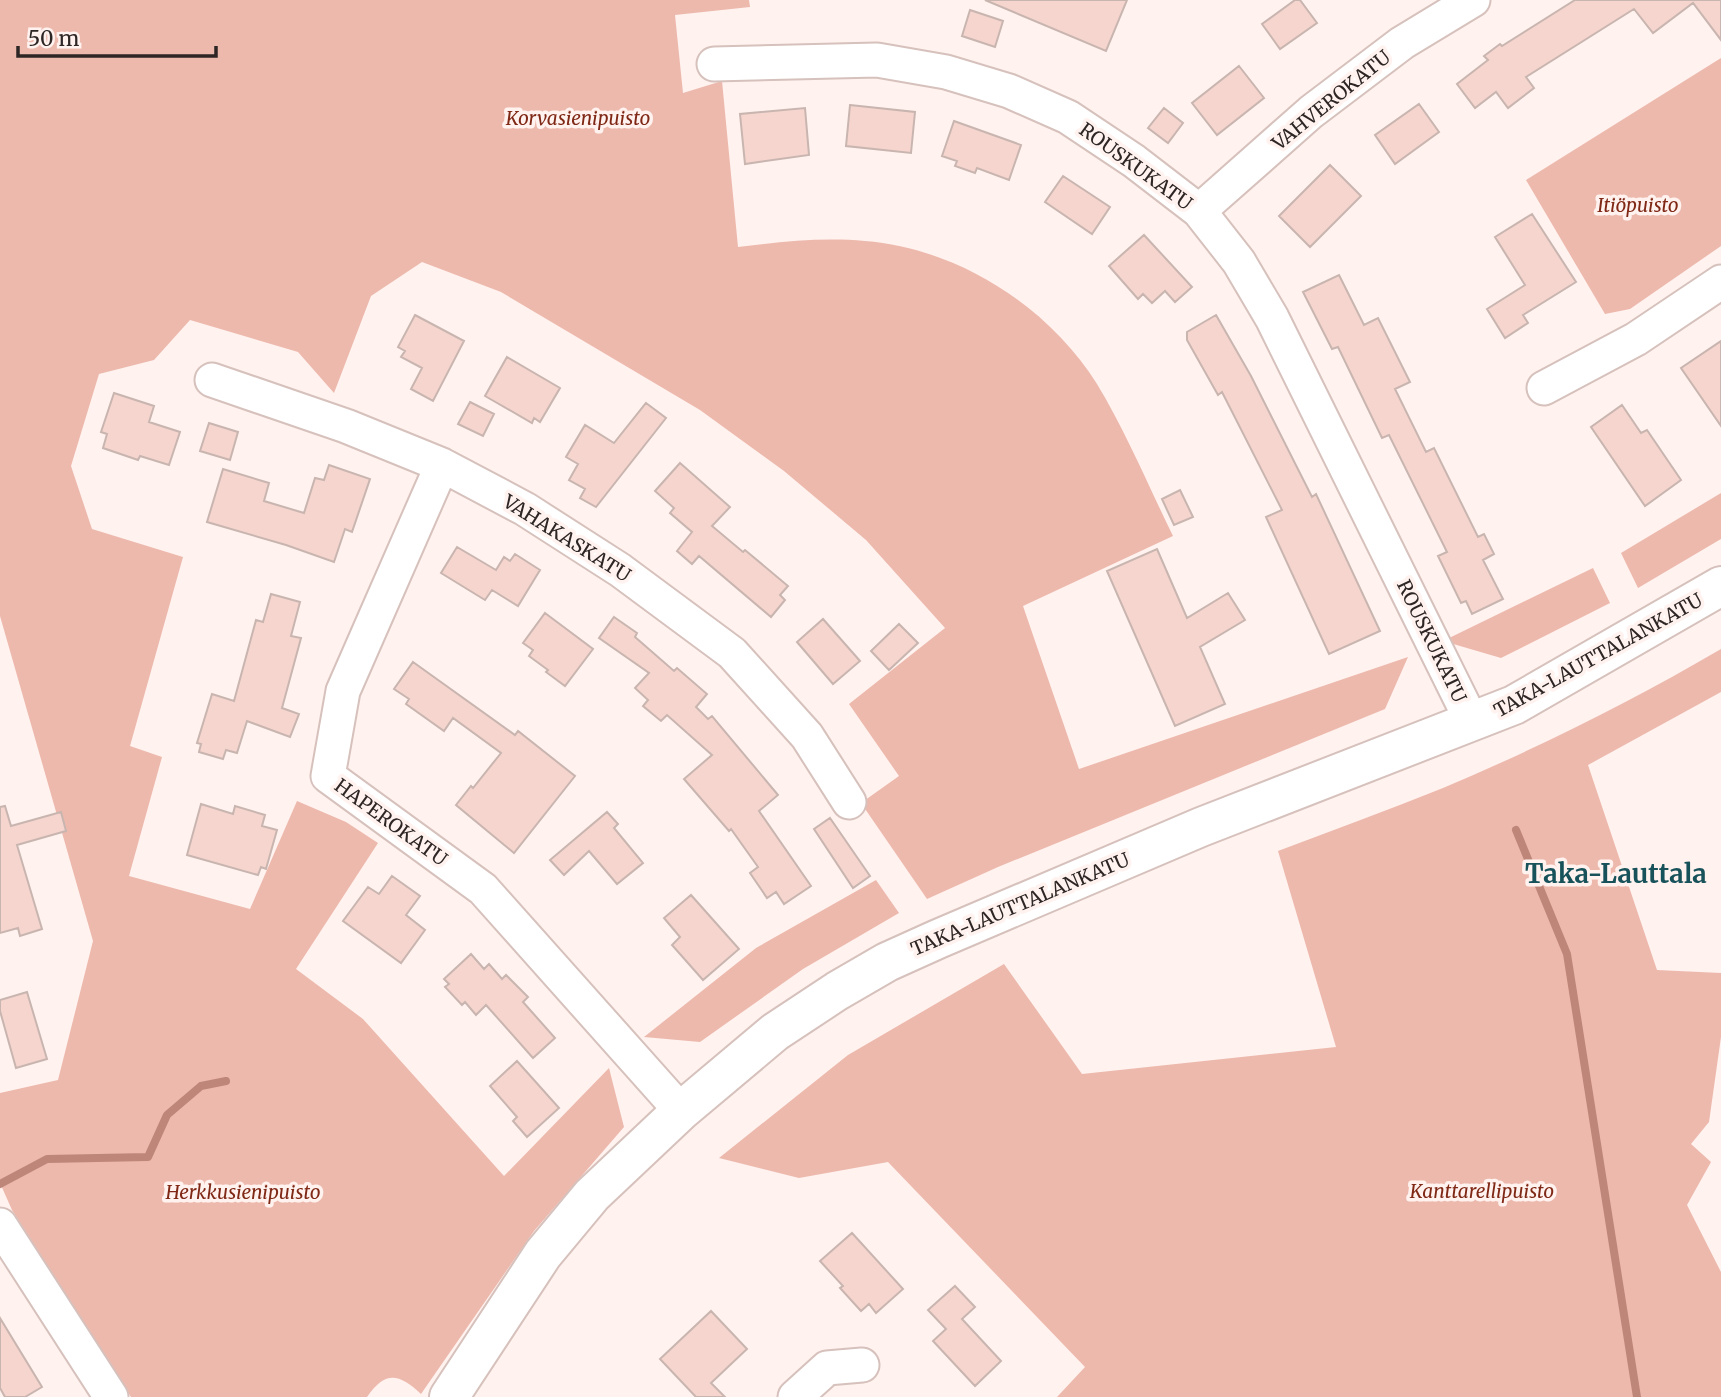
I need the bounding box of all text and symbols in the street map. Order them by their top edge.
scale bar [18,14,215,58]
text: 50 m [28,25,79,52]
street label: VAHVEROKATU [1266,45,1395,156]
park label: Korvasienipuisto [505,106,650,130]
street label: ROUSKUKATU [1075,117,1197,215]
park label: Itiöpuisto [1597,193,1679,217]
street label: VAHAKASKATU [498,489,635,587]
street label: ROUSKUKATU [1392,576,1472,706]
street label: TAKA-LAUTTALANKATU [1489,588,1707,722]
street label: HAPEROKATU [330,773,452,871]
street label: TAKA-LAUTTALANKATU [907,847,1133,961]
district label: Taka-Lauttala [1525,857,1707,890]
park label: Kanttarellipuisto [1409,1179,1554,1203]
park label: Herkkusienipuisto [165,1180,321,1204]

